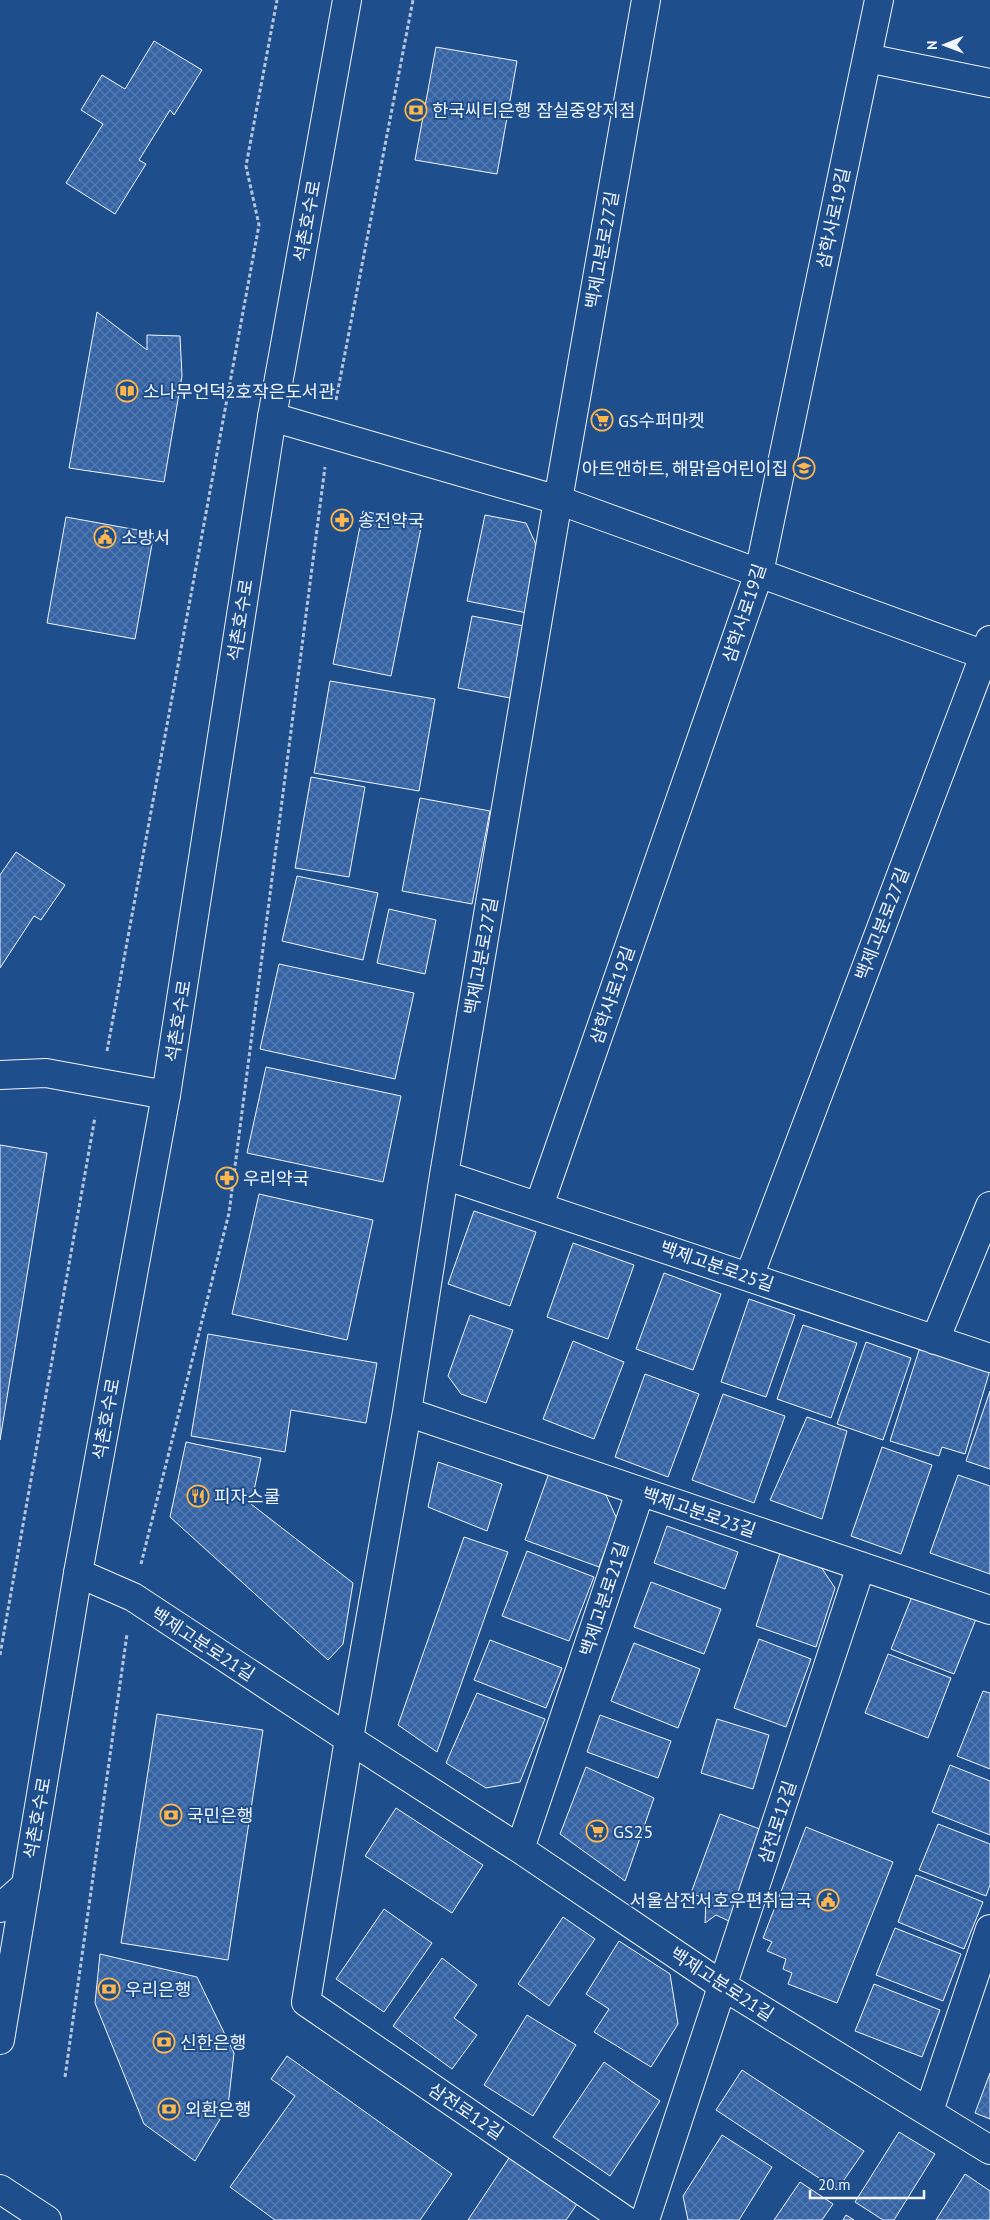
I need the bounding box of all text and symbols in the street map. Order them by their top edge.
north arrow [920,20,970,70]
text: N [923,40,941,50]
bank icon: 한국씨티은행 잠실중앙지점 [404,98,428,122]
place label: 한국씨티은행 잠실중앙지점 [432,99,636,122]
street label: 삼학사로19길 [811,166,855,270]
street label: 석촌호수로 [288,178,326,264]
street label: 백제고분로27길 [580,189,624,311]
library icon: 소나무언덕2호작은도서관 [115,379,139,403]
place label: 소나무언덕2호작은도서관 [143,380,335,403]
supermarket icon: GS수퍼마켓 [590,408,614,432]
place label: GS수퍼마켓 [618,409,705,432]
school or university icon: 아트앤하트, 해맑음어린이집 [792,456,816,480]
place label: 아트앤하트, 해맑음어린이집 [582,457,788,480]
pharmacy icon: 송전약국 [330,508,354,532]
place label: 송전약국 [358,509,424,532]
public building icon: 소방서 [93,525,117,549]
place label: 소방서 [121,526,171,549]
street label: 삼학사로19길 [717,561,771,665]
street label: 석촌호수로 [222,577,258,663]
street label: 백제고분로27길 [850,864,914,984]
street label: 백제고분로27길 [459,895,503,1017]
street label: 삼학사로19길 [584,943,640,1047]
street label: 석촌호수로 [160,978,196,1064]
pharmacy icon: 우리약국 [215,1166,239,1190]
place label: 우리약국 [243,1167,309,1190]
street label: 백제고분로25길 [657,1236,777,1296]
street label: 석촌호수로 [87,1376,125,1462]
street label: 백제고분로23길 [639,1482,759,1542]
restaurant icon: 피자스쿨 [186,1484,210,1508]
place label: 피자스쿨 [214,1485,280,1508]
street label: 백제고분로21길 [575,1539,633,1659]
street label: 백제고분로21길 [147,1602,259,1686]
street label: 석촌호수로 [18,1775,56,1861]
street label: 삼전로12길 [753,1778,801,1866]
bank icon: 국민은행 [159,1803,183,1827]
place label: 국민은행 [187,1804,253,1827]
supermarket icon: GS25 [585,1819,609,1843]
place label: GS25 [613,1820,653,1843]
public building icon: 서울삼전서호우편취급국 [816,1888,840,1912]
place label: 서울삼전서호우편취급국 [630,1889,812,1912]
street label: 백제고분로21길 [666,1942,778,2026]
bank icon: 우리은행 [97,1977,121,2001]
place label: 우리은행 [125,1978,191,2001]
bank icon: 신한은행 [152,2030,176,2054]
place label: 신한은행 [180,2031,246,2054]
street label: 삼전로12길 [424,2077,508,2145]
bank icon: 외환은행 [157,2097,181,2121]
place label: 외환은행 [185,2098,251,2121]
scale bar [810,2168,924,2200]
text: 20 m [818,2175,851,2194]

